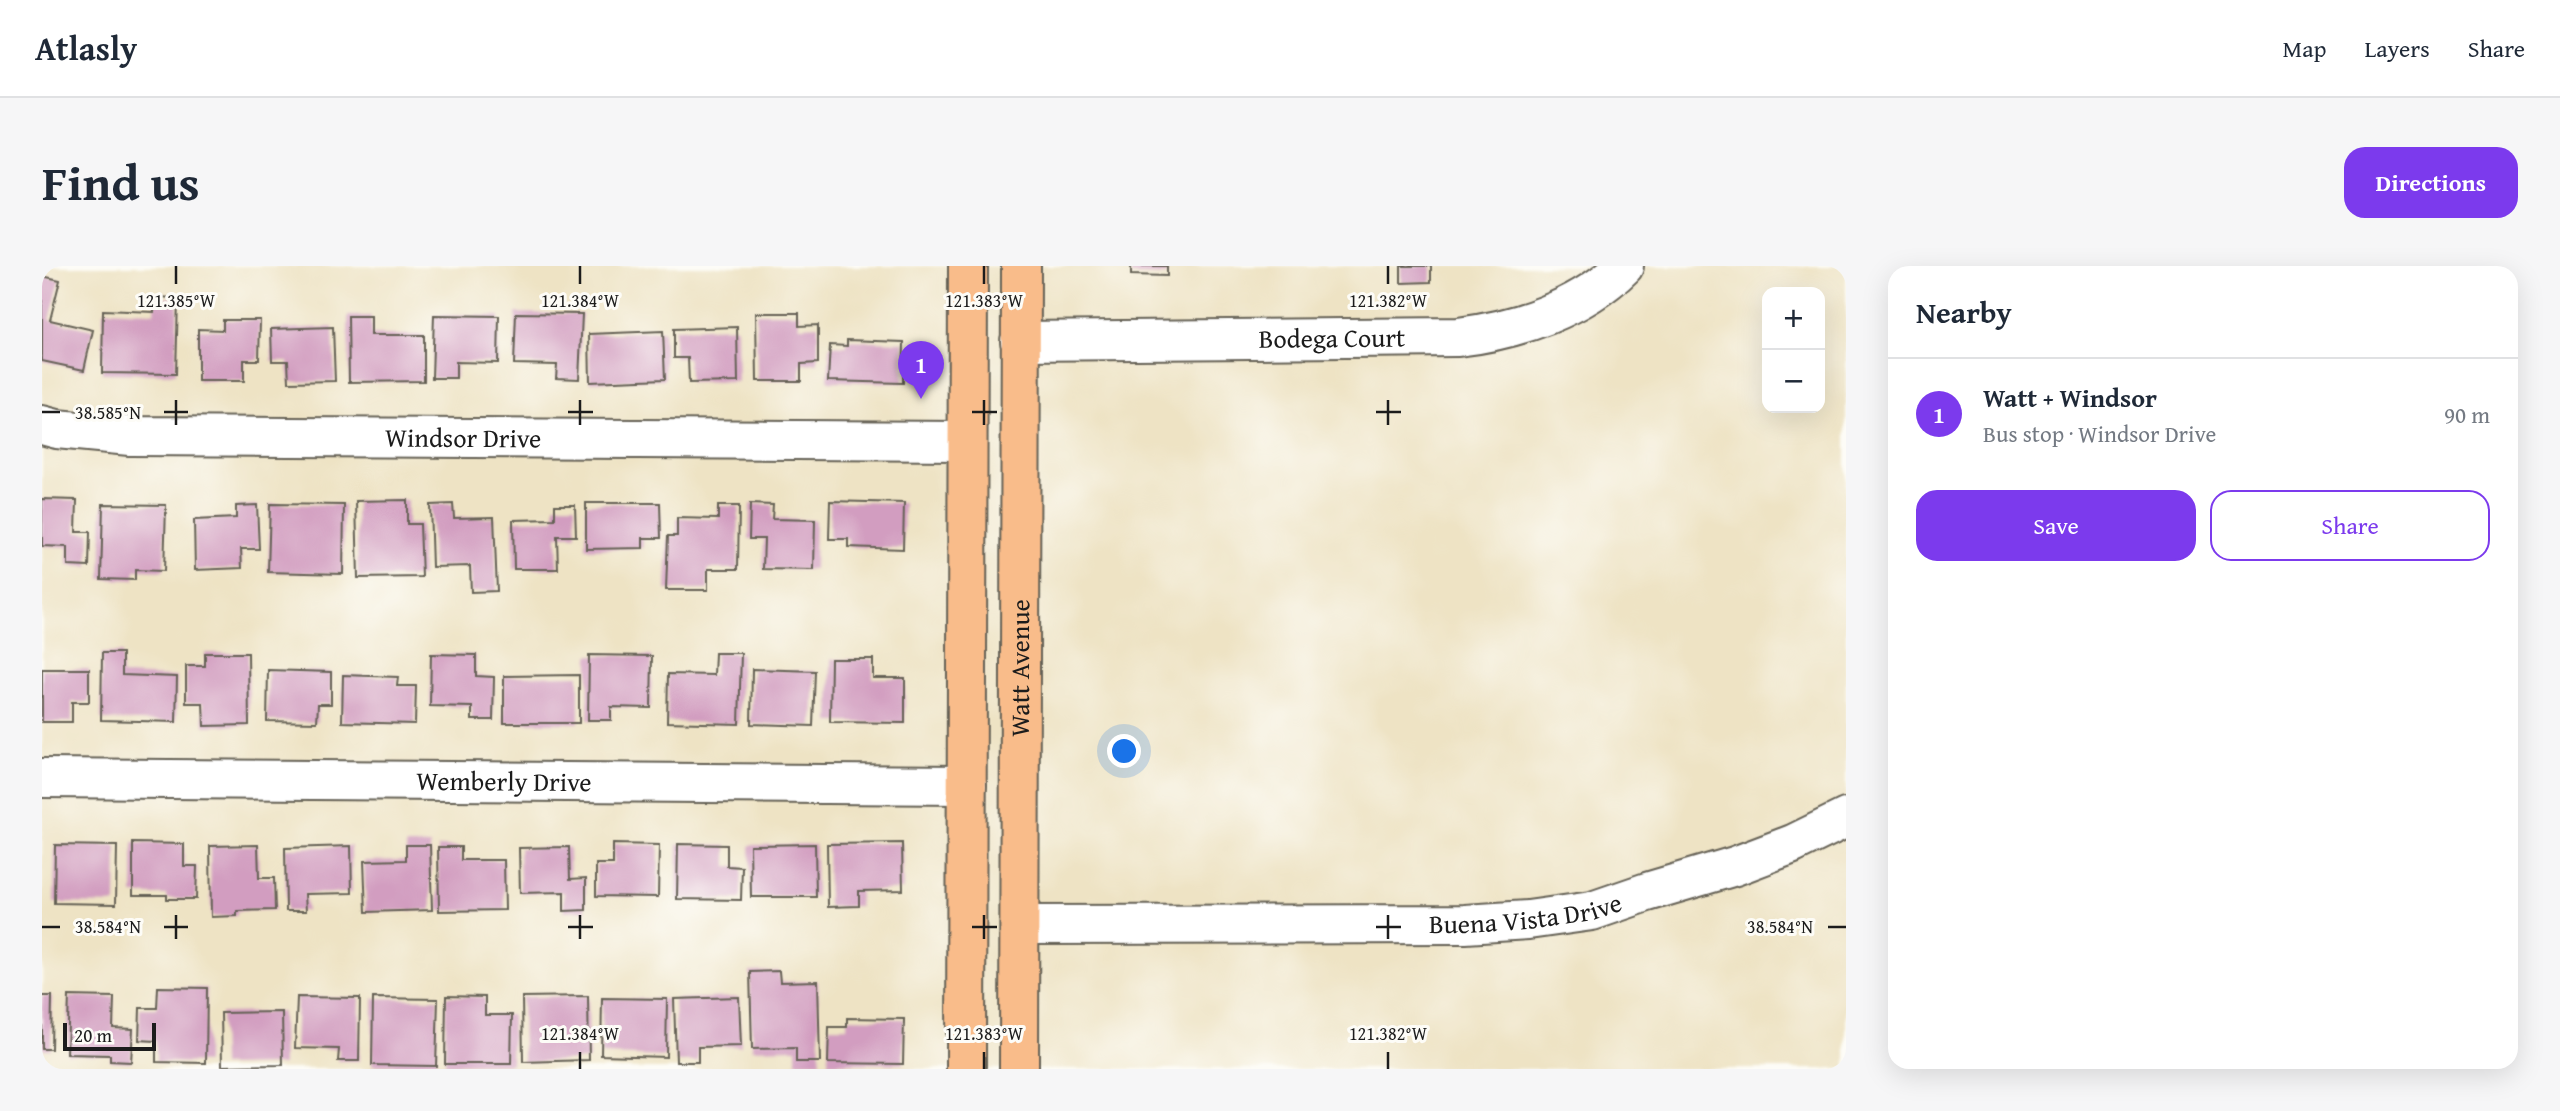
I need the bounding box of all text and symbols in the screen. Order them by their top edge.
text: Atlasly [35,24,137,72]
text: Map [2283,31,2326,66]
text: Layers [2364,31,2430,66]
text: Share [2468,31,2525,66]
text: Find us [42,146,200,218]
button: Directions [2344,147,2518,218]
text: 121.385°W [137,287,216,314]
text: 121.384°W [541,287,620,314]
text: 121.383°W [945,287,1024,314]
text: 121.382°W [1349,287,1428,314]
map controls [1762,287,1825,413]
button: + [1762,287,1825,350]
text: Nearby [1916,290,2012,334]
street label: Bodega Court [1259,317,1405,358]
pin: 1 [898,341,944,399]
button: − [1762,350,1825,413]
text: Watt + Windsor [1983,378,2157,417]
text: 1 [1933,398,1945,431]
text: 90 m [2444,398,2490,431]
text: 38.585°N [75,399,141,426]
text: Bus stop · Windsor Drive [1983,417,2216,450]
street label: Windsor Drive [385,418,541,457]
button: Save [1916,490,2196,561]
button: Share [2210,490,2490,561]
street label: Watt Avenue [1000,599,1039,737]
your location [1107,734,1141,768]
street label: Wemberly Drive [416,761,592,801]
street label: Buena Vista Drive [1429,882,1627,943]
text: 38.584°N [75,913,141,940]
text: 38.584°N [1747,913,1813,940]
scale bar [63,1020,156,1052]
text: 121.384°W [541,1020,620,1047]
text: 121.383°W [945,1020,1024,1047]
text: 121.382°W [1349,1020,1428,1047]
text: 20 m [74,1021,112,1049]

